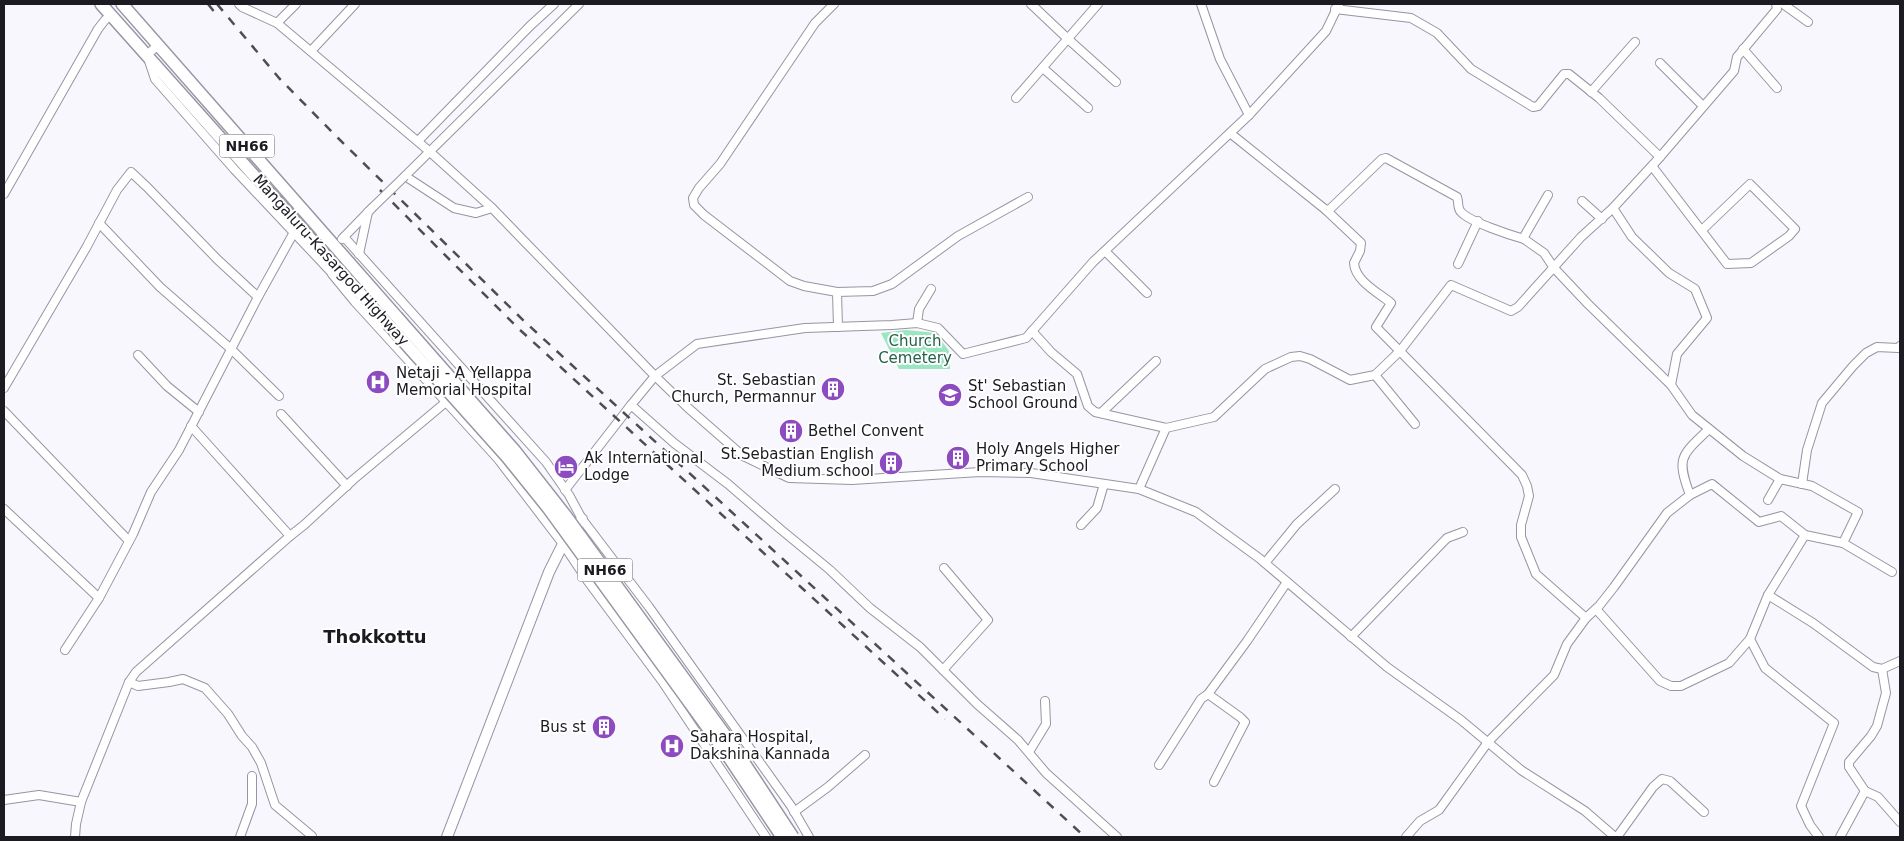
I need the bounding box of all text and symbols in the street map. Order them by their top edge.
road number: NH66 [220,134,274,158]
street label: Mangaluru-Kasargod Highway [249,171,413,350]
park label: Church Cemetery [878,332,952,367]
place label: Netaji - A Yellappa Memorial Hospital [396,364,532,399]
hospital icon: Netaji - A Yellappa Memorial Hospital [365,369,391,395]
place label: St. Sebastian Church, Permannur [671,371,817,406]
building icon: St. Sebastian Church, Permannur [820,376,846,402]
place label: St' Sebastian School Ground [968,377,1078,412]
school or university icon: St' Sebastian School Ground [937,382,963,408]
building icon: Bethel Convent [778,418,804,444]
place label: Bethel Convent [808,422,924,440]
place label: Holy Angels Higher Primary School [976,440,1120,475]
place label: St.Sebastian English Medium school [721,445,874,480]
building icon: Holy Angels Higher Primary School [945,445,971,471]
place label: Ak International Lodge [584,449,703,484]
building icon: St.Sebastian English Medium school [878,450,904,476]
hotel icon: Ak International Lodge [553,454,579,480]
road number: NH66 [578,558,632,582]
district label: Thokkottu [323,626,427,647]
building icon: Bus st [591,714,617,740]
place label: Bus st [540,718,586,736]
place label: Sahara Hospital, Dakshina Kannada [690,728,830,763]
hospital icon: Sahara Hospital, Dakshina Kannada [659,733,685,759]

